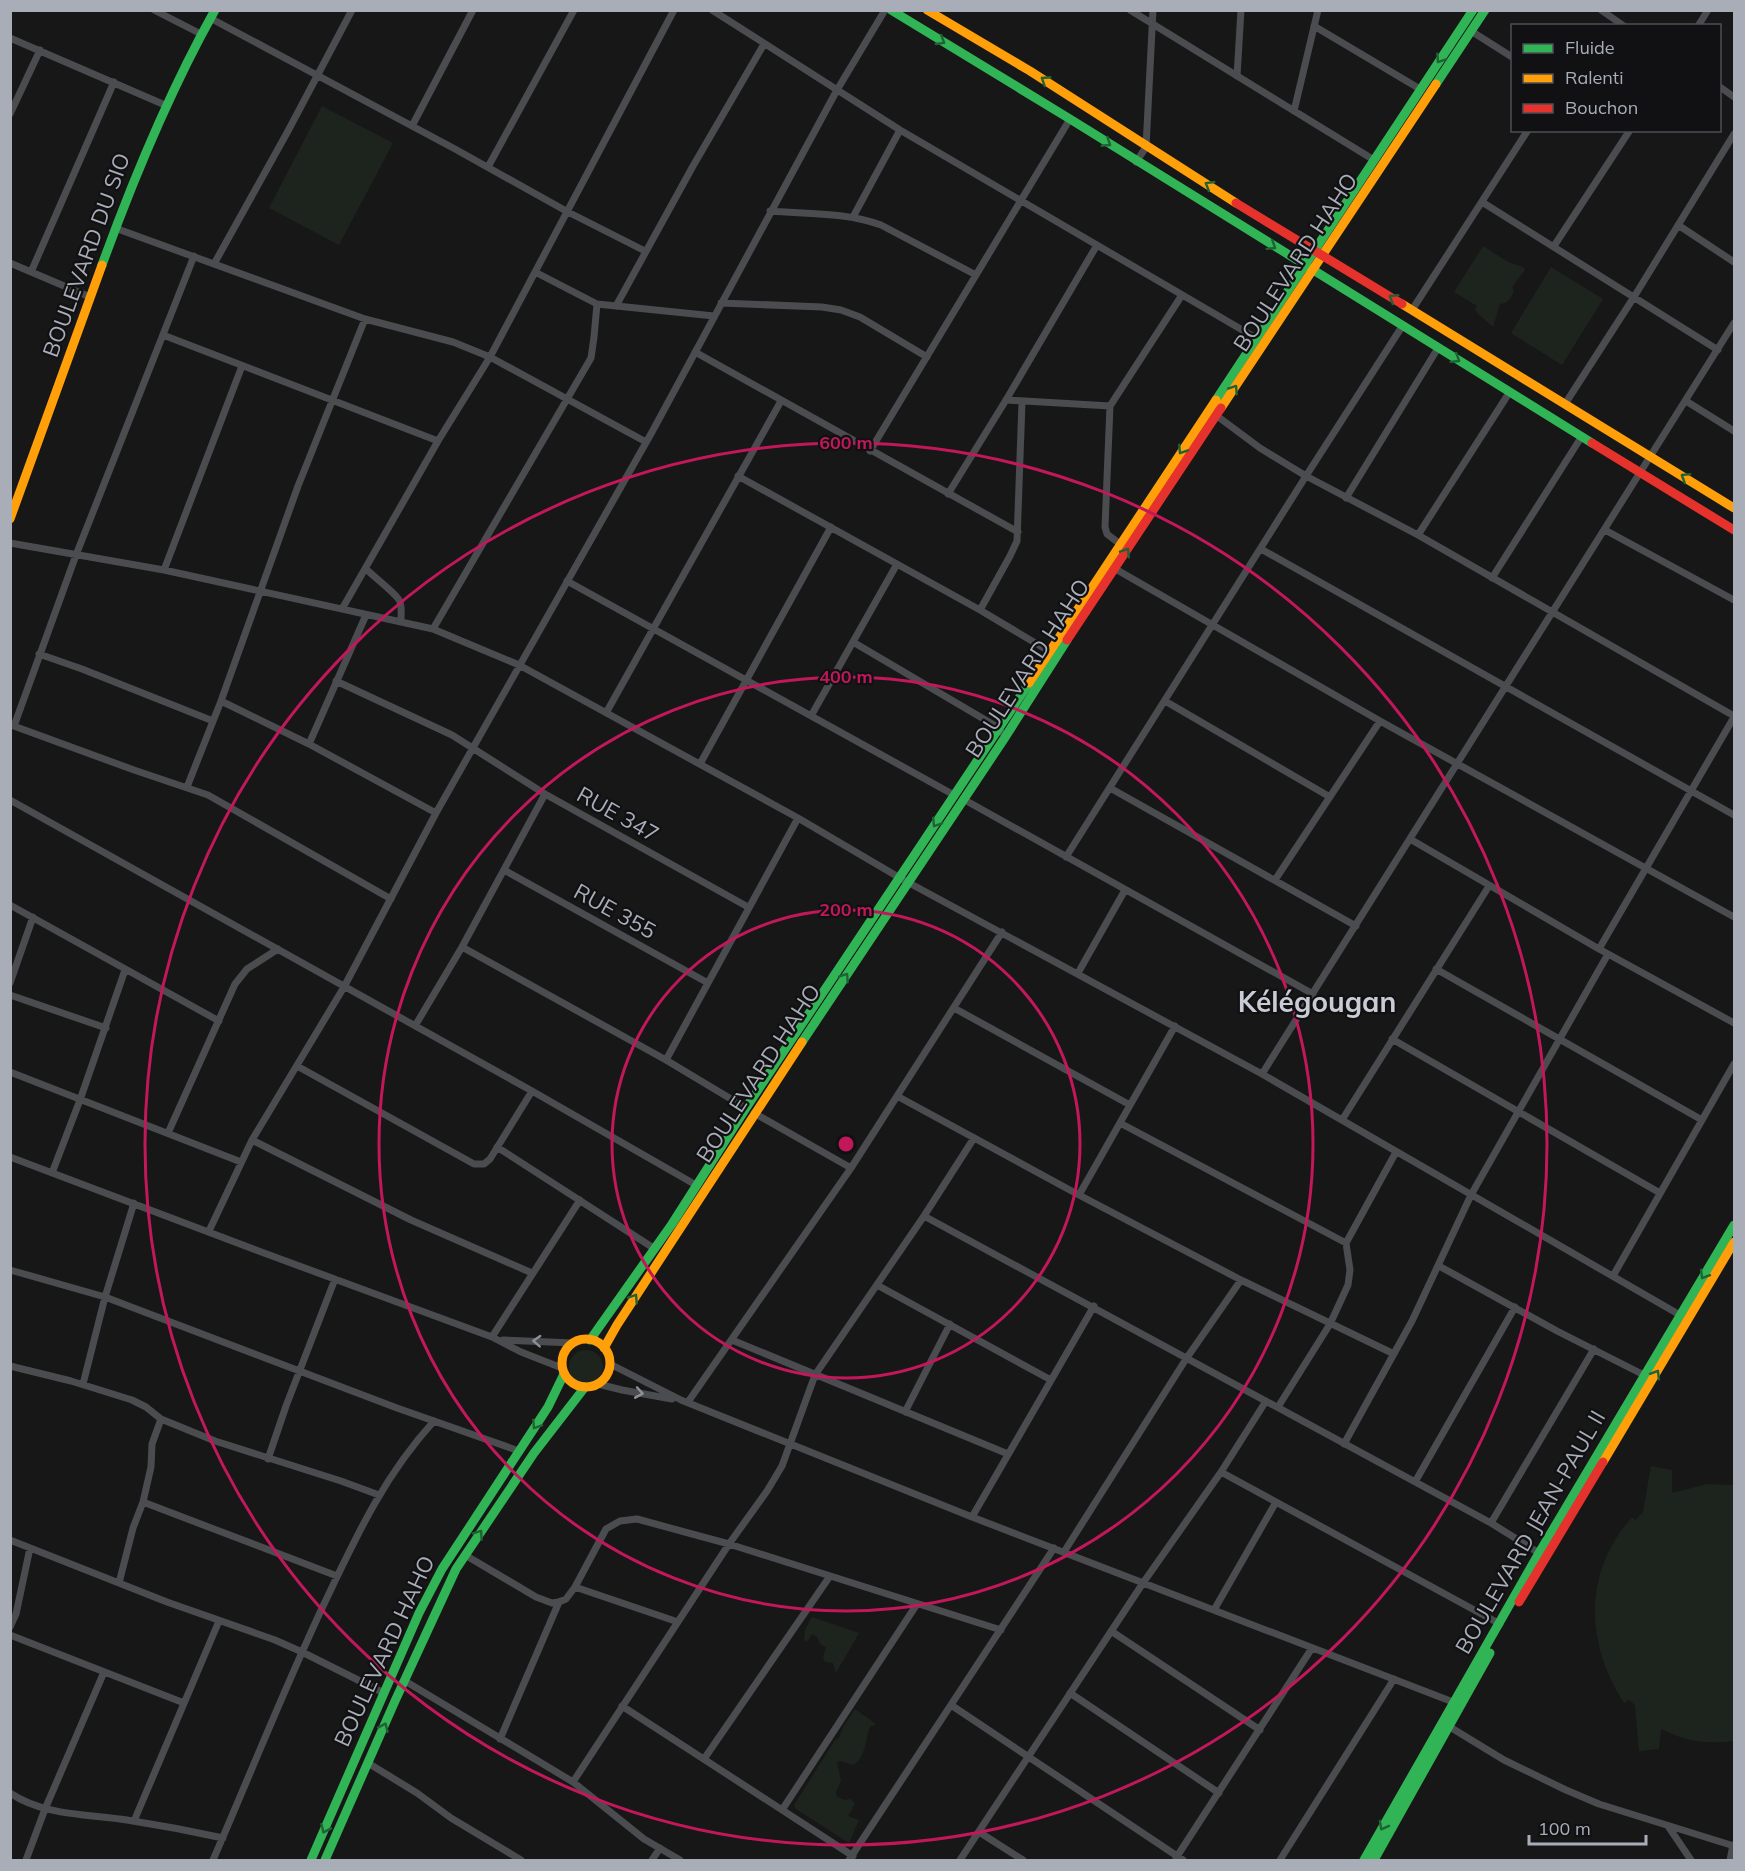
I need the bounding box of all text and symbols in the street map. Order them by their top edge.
legend [1511,24,1721,132]
one-way arrow [935,33,945,45]
text: Fluide [1565,36,1615,59]
one-way arrow [1436,53,1447,64]
text: Ralenti [1565,66,1623,89]
one-way arrow [1040,77,1051,88]
text: Bouchon [1565,96,1638,119]
one-way arrow [1100,136,1111,147]
street label: BOULEVARD DU SIO [36,149,136,361]
street label: BOULEVARD HAHO [1227,167,1363,357]
one-way arrow [1205,181,1215,193]
one-way arrow [1265,239,1276,250]
one-way arrow [1389,294,1400,305]
one-way arrow [1450,352,1460,364]
one-way arrow [1227,385,1238,396]
text: 600 m [819,431,873,454]
one-way arrow [1178,444,1190,454]
one-way arrow [1681,472,1691,484]
one-way arrow [1119,548,1131,558]
street label: BOULEVARD HAHO [959,573,1095,763]
text: 400 m [819,665,873,688]
street label: RUE 347 [572,780,664,848]
one-way arrow [932,816,943,827]
street label: RUE 355 [569,877,661,945]
text: 200 m [819,898,873,921]
one-way arrow [838,973,849,984]
street label: BOULEVARD HAHO [690,978,826,1168]
district label: Kélégougan [1238,984,1396,1019]
centre of rings [836,1134,856,1154]
one-way arrow [1700,1269,1712,1279]
one-way arrow [627,1294,639,1304]
one-way arrow [532,1335,541,1348]
one-way arrow [1648,1370,1660,1380]
one-way arrow [634,1386,644,1399]
street label: BOULEVARD JEAN-PAUL II [1449,1405,1611,1659]
one-way arrow [532,1418,543,1429]
one-way arrow [472,1530,483,1541]
street label: BOULEVARD HAHO [327,1551,441,1751]
one-way arrow [376,1723,388,1734]
scale bar [1529,1808,1646,1846]
text: 100 m [1538,1817,1591,1840]
one-way arrow [1378,1820,1390,1830]
one-way arrow [320,1823,332,1834]

